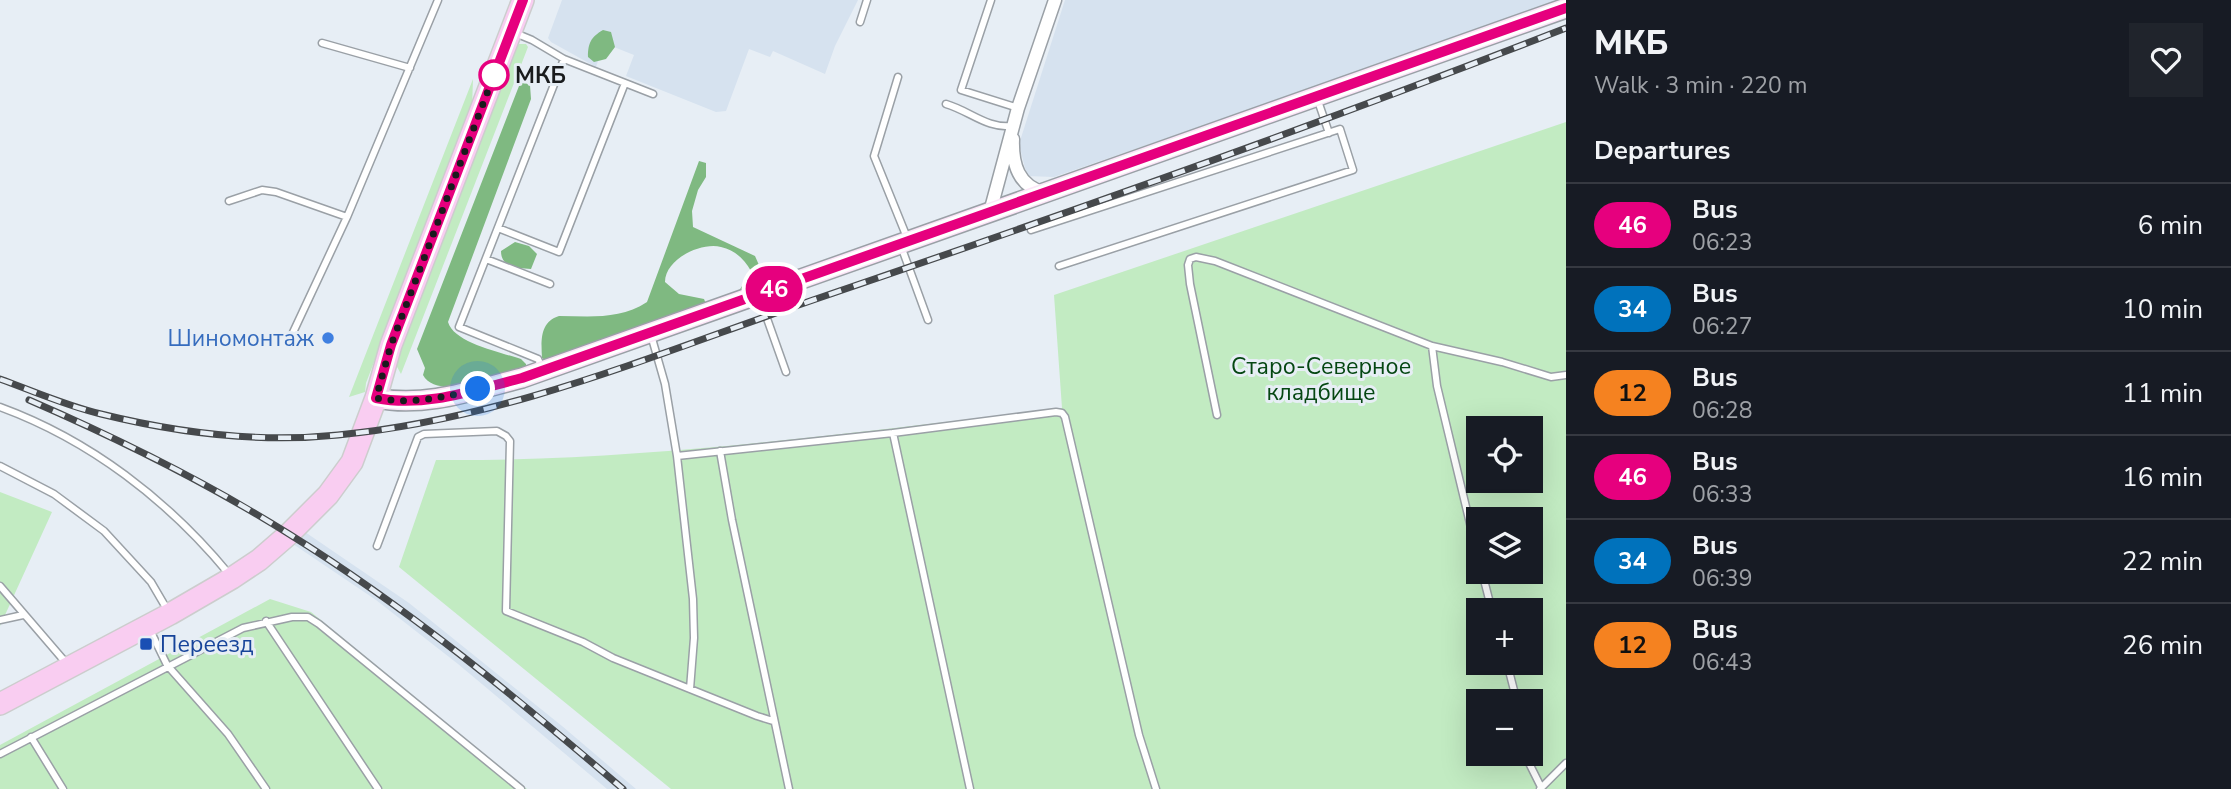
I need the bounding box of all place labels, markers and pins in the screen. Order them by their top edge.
marker: МКБ [479,60,509,90]
place label: МКБ [515,60,566,91]
place label: Шиномонтаж [167,323,315,354]
marker: Шиномонтаж [320,330,336,346]
place label: Переезд [160,629,254,660]
marker: Переезд [138,636,154,652]

